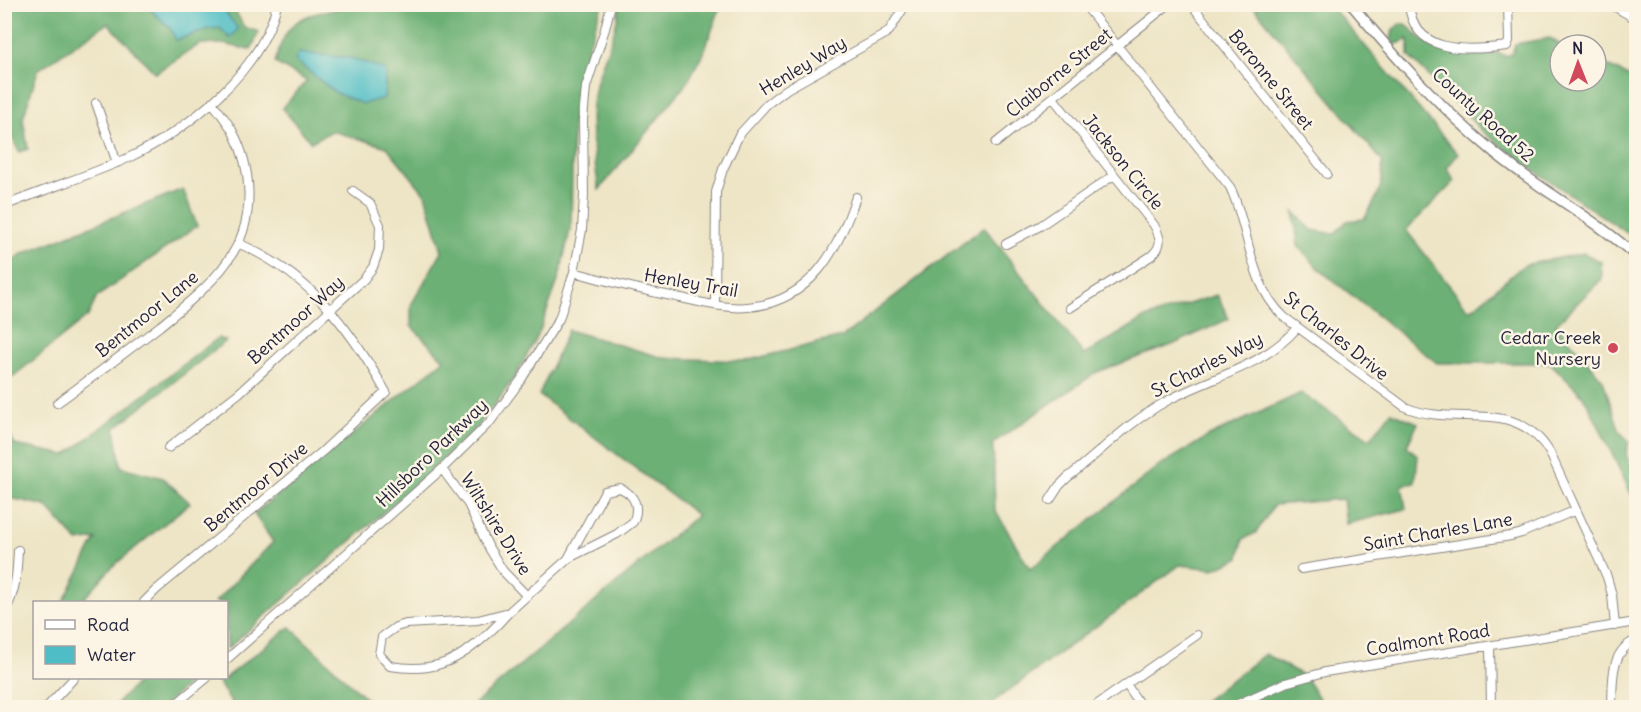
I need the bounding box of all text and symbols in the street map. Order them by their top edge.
street label: Claiborne Street [1001,23,1116,122]
street label: Baronne Street [1224,25,1319,134]
street label: Henley Way [755,31,850,100]
north arrow [1548,33,1608,93]
text: N [1572,38,1583,58]
street label: County Road 52 [1427,63,1539,167]
street label: Jackson Circle [1078,109,1169,214]
street label: Henley Trail [642,263,740,302]
street label: Bentmoor Lane [91,265,203,362]
street label: Bentmoor Way [243,270,349,369]
street label: St Charles Drive [1279,286,1394,385]
place label: Cedar Creek Nursery [1500,326,1601,370]
street label: St Charles Way [1147,327,1266,403]
marker: Cedar Creek Nursery [1606,341,1620,355]
street label: Hillsboro Parkway [371,393,492,512]
street label: Bentmoor Drive [199,437,312,537]
street label: Wiltshire Drive [456,468,537,579]
street label: Saint Charles Lane [1362,507,1514,556]
legend [33,601,228,679]
text: Road [87,613,130,636]
street label: Coalmont Road [1364,618,1492,661]
text: Water [87,643,137,666]

